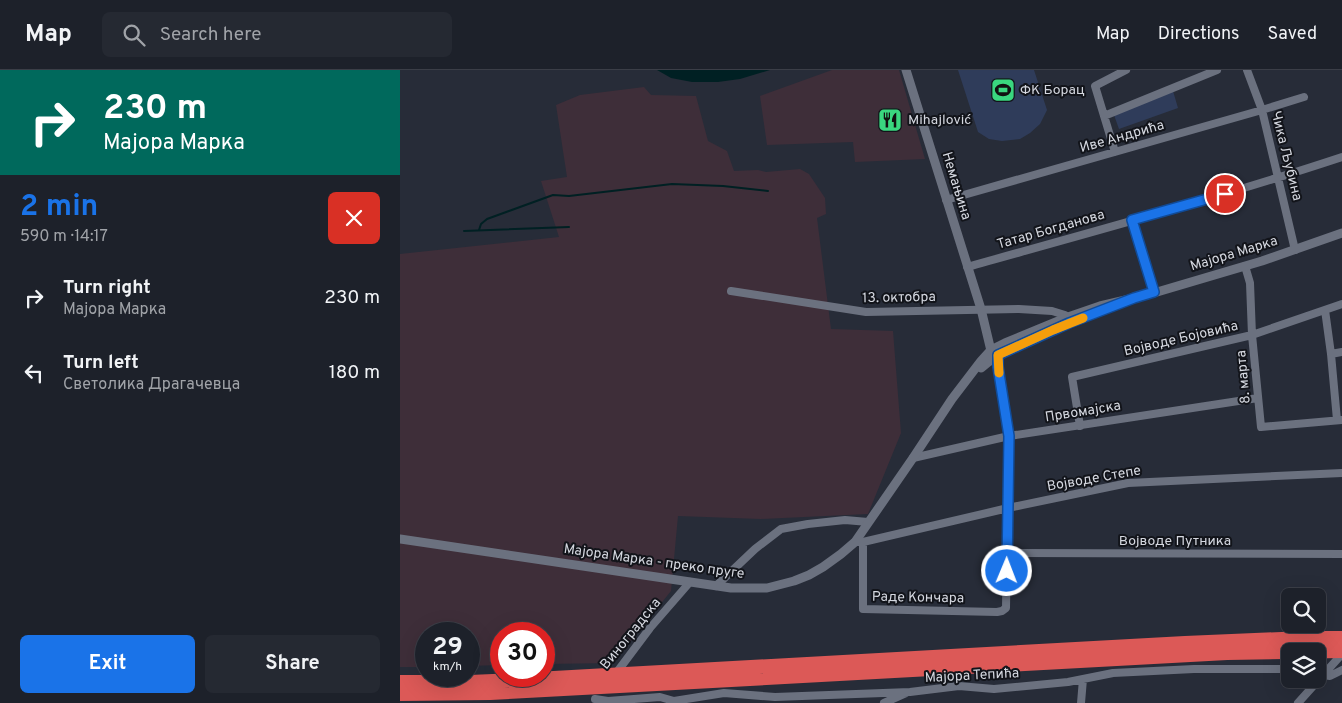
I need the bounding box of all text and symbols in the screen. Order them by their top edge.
search box [102,12,452,57]
text: Map [25,20,72,50]
icon: search [120,21,148,49]
text: Search here [160,23,261,47]
text: Map [1096,23,1130,46]
text: Directions [1158,23,1240,46]
text: Saved [1268,23,1317,46]
sports icon: ФК Борац [990,77,1016,103]
place label: ФК Борац [1020,82,1085,99]
text: 230 m [103,87,207,131]
icon: right [20,90,85,155]
restaurant icon: Mihajlović [877,107,903,133]
street label: Чика Љубина [1267,109,1305,203]
place label: Mihajlović [908,112,971,129]
street label: Иве Андрића [1078,117,1166,157]
text: Мајора Марка [103,130,245,157]
street label: Немањина [938,150,974,222]
pin [1204,173,1246,215]
icon: arrive [1211,180,1239,208]
text: 2 min [20,189,98,226]
button: close [328,192,380,244]
street label: Татар Богданова [995,207,1107,253]
text: 590 m · 14:17 [20,227,108,247]
street label: Мајора Марка [1188,233,1280,275]
text: Turn right [63,276,151,300]
icon: right [20,284,48,312]
text: 230 m [324,286,380,310]
street label: 13. октобра [862,289,936,307]
text: Мајора Марка [63,300,166,320]
street label: Војводе Бојовића [1122,318,1240,360]
street label: 8. марта [1233,350,1255,404]
text: Turn left [63,351,139,375]
icon: left [20,359,48,387]
text: 180 m [329,361,380,385]
text: Светолика Драгачевца [63,375,240,395]
street label: Првомајска [1044,398,1122,426]
street label: Војводе Степе [1046,462,1142,496]
street label: Војводе Путника [1119,533,1231,550]
street label: Мајора Марка - преко пруге [563,541,745,583]
position arrow [980,544,1032,596]
map controls [1281,588,1326,688]
button: search [1281,588,1326,633]
street label: Раде Кончара [872,589,964,607]
street label: Виноградска [597,595,665,673]
speed limit sign: 30 [490,622,555,687]
text: 29 [432,632,463,664]
button: Exit [20,635,195,693]
button: Share [205,635,380,693]
button: layers [1281,643,1326,688]
text: km/h [433,659,462,675]
street label: Мајора Тепића [924,665,1020,687]

